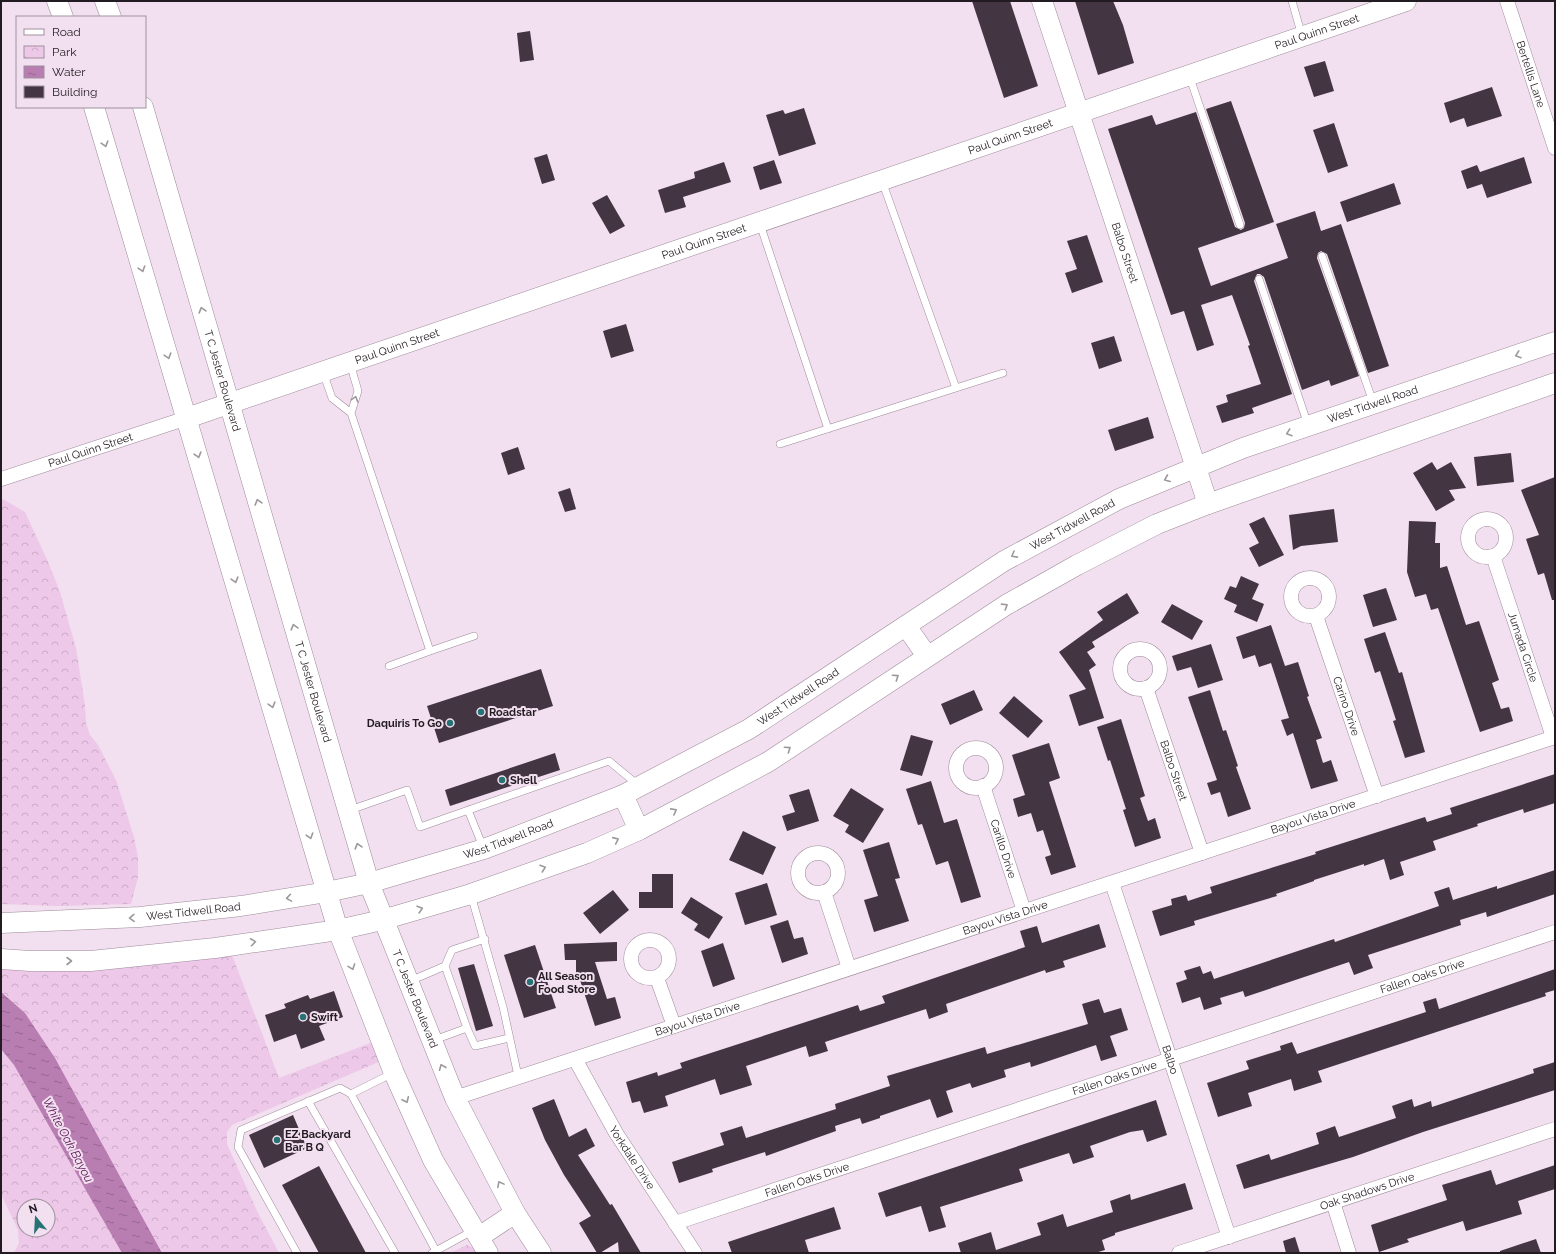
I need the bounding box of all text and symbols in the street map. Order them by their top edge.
street label: Paul Quinn Street [1273,11,1361,52]
legend [16,16,146,108]
text: Road [52,25,81,39]
street label: Bertellis Lane [1513,39,1548,110]
text: Park [52,45,77,59]
text: Water [52,65,86,79]
text: Building [52,85,98,99]
street label: Paul Quinn Street [966,116,1054,157]
one-way arrow [100,141,109,148]
street label: Paul Quinn Street [660,221,748,262]
street label: Balbo Street [1109,221,1141,285]
one-way arrow [137,265,146,272]
one-way arrow [198,307,207,314]
street label: Paul Quinn Street [353,326,441,367]
street label: T C Jester Boulevard [201,329,243,433]
one-way arrow [1515,350,1522,359]
one-way arrow [163,352,172,359]
street label: West Tidwell Road [1326,383,1420,426]
one-way arrow [350,395,359,402]
one-way arrow [1286,428,1293,436]
street label: Paul Quinn Street [47,430,135,470]
one-way arrow [193,452,202,459]
one-way arrow [1164,474,1172,482]
street label: West Tidwell Road [1028,496,1117,553]
one-way arrow [254,499,263,506]
one-way arrow [1010,551,1018,558]
one-way arrow [230,576,239,583]
one-way arrow [1001,603,1008,611]
street label: Jumada Circle [1505,611,1541,684]
one-way arrow [290,624,299,631]
street label: T C Jester Boulevard [292,640,334,744]
street label: West Tidwell Road [755,665,842,729]
one-way arrow [892,674,899,682]
street label: Carino Drive [1330,675,1362,738]
one-way arrow [267,701,276,708]
place label: Roadstar [489,706,537,719]
marker: Roadstar [476,707,486,717]
place label: Daquiris To Go [367,717,442,730]
marker: Daquiris To Go [445,718,455,728]
street label: Balbo Street [1157,739,1190,803]
one-way arrow [784,746,791,754]
place label: Shell [510,774,537,787]
marker: Shell [497,775,507,785]
street label: Bayou Vista Drive [1269,797,1358,837]
one-way arrow [670,809,677,816]
street label: West Tidwell Road [462,817,555,862]
street label: Carillo Drive [987,818,1019,881]
one-way arrow [305,832,314,839]
one-way arrow [611,837,619,845]
one-way arrow [354,843,363,850]
one-way arrow [540,865,547,873]
one-way arrow [285,893,292,902]
street label: Bayou Vista Drive [961,898,1050,938]
street label: West Tidwell Road [146,900,242,923]
one-way arrow [416,905,423,914]
one-way arrow [129,913,135,922]
one-way arrow [250,938,256,947]
street label: T C Jester Boulevard [389,948,440,1050]
street label: Fallen Oaks Drive [1379,956,1467,996]
one-way arrow [66,957,72,965]
one-way arrow [347,963,355,970]
place label: All Season Food Store [538,970,596,996]
marker: All Season Food Store [525,977,535,987]
street label: Bayou Vista Drive [653,999,742,1039]
place label: Swift [311,1011,339,1024]
marker: Swift [298,1012,308,1022]
street label: Balbo [1159,1044,1181,1076]
street label: Fallen Oaks Drive [1071,1058,1159,1098]
one-way arrow [439,1064,447,1071]
water label: White Oak Bayou [40,1095,96,1185]
one-way arrow [401,1096,409,1103]
street label: Yorkdale Drive [606,1124,658,1193]
place label: EZ Backyard Bar B Q [285,1128,351,1154]
marker: EZ Backyard Bar B Q [272,1135,282,1145]
street label: Fallen Oaks Drive [763,1160,851,1200]
street label: Oak Shadows Drive [1318,1170,1416,1213]
one-way arrow [497,1180,504,1188]
north arrow [16,1198,56,1238]
text: N [27,1201,39,1216]

